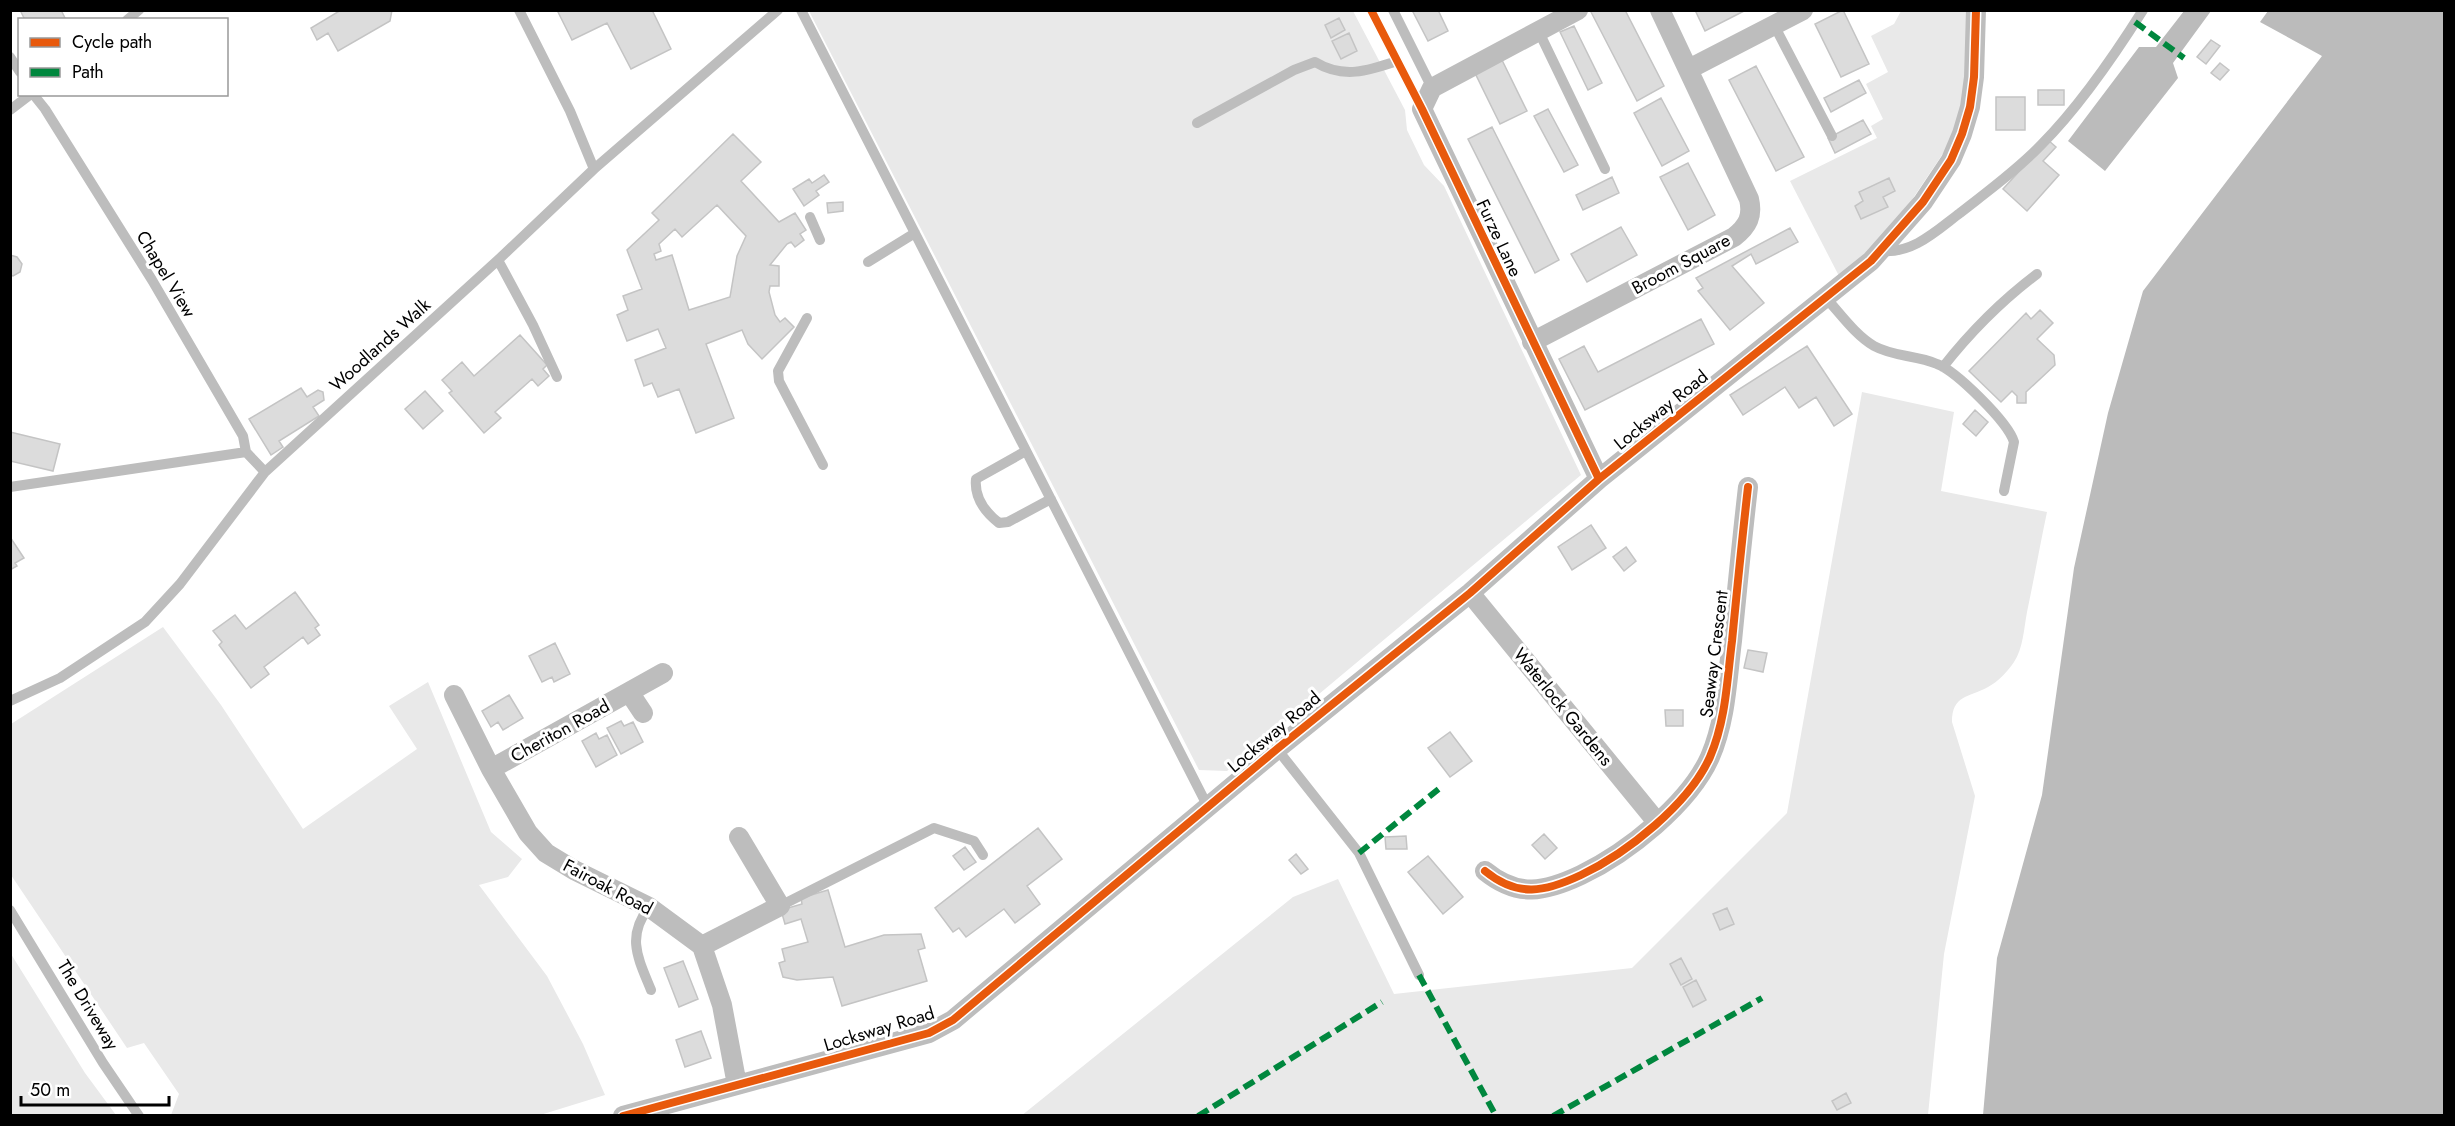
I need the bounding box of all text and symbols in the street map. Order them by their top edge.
legend [18,18,228,96]
text: Cycle path [72,29,152,55]
text: Path [72,59,104,85]
street label: Furze Lane [1470,195,1528,281]
street label: Chapel View [130,226,203,323]
street label: Broom Square [1627,227,1735,301]
street label: Woodlands Walk [324,292,436,398]
street label: Locksway Road [1608,364,1714,456]
street label: Seaway Crescent [1693,588,1735,719]
street label: Waterlock Gardens [1507,642,1619,772]
street label: Locksway Road [1222,685,1326,779]
street label: Cheriton Road [506,693,614,769]
street label: Fairoak Road [558,852,658,922]
street label: The Driveway [51,955,125,1055]
street label: Locksway Road [820,1000,938,1058]
scale bar [21,1069,170,1107]
text: 50 m [30,1077,70,1103]

